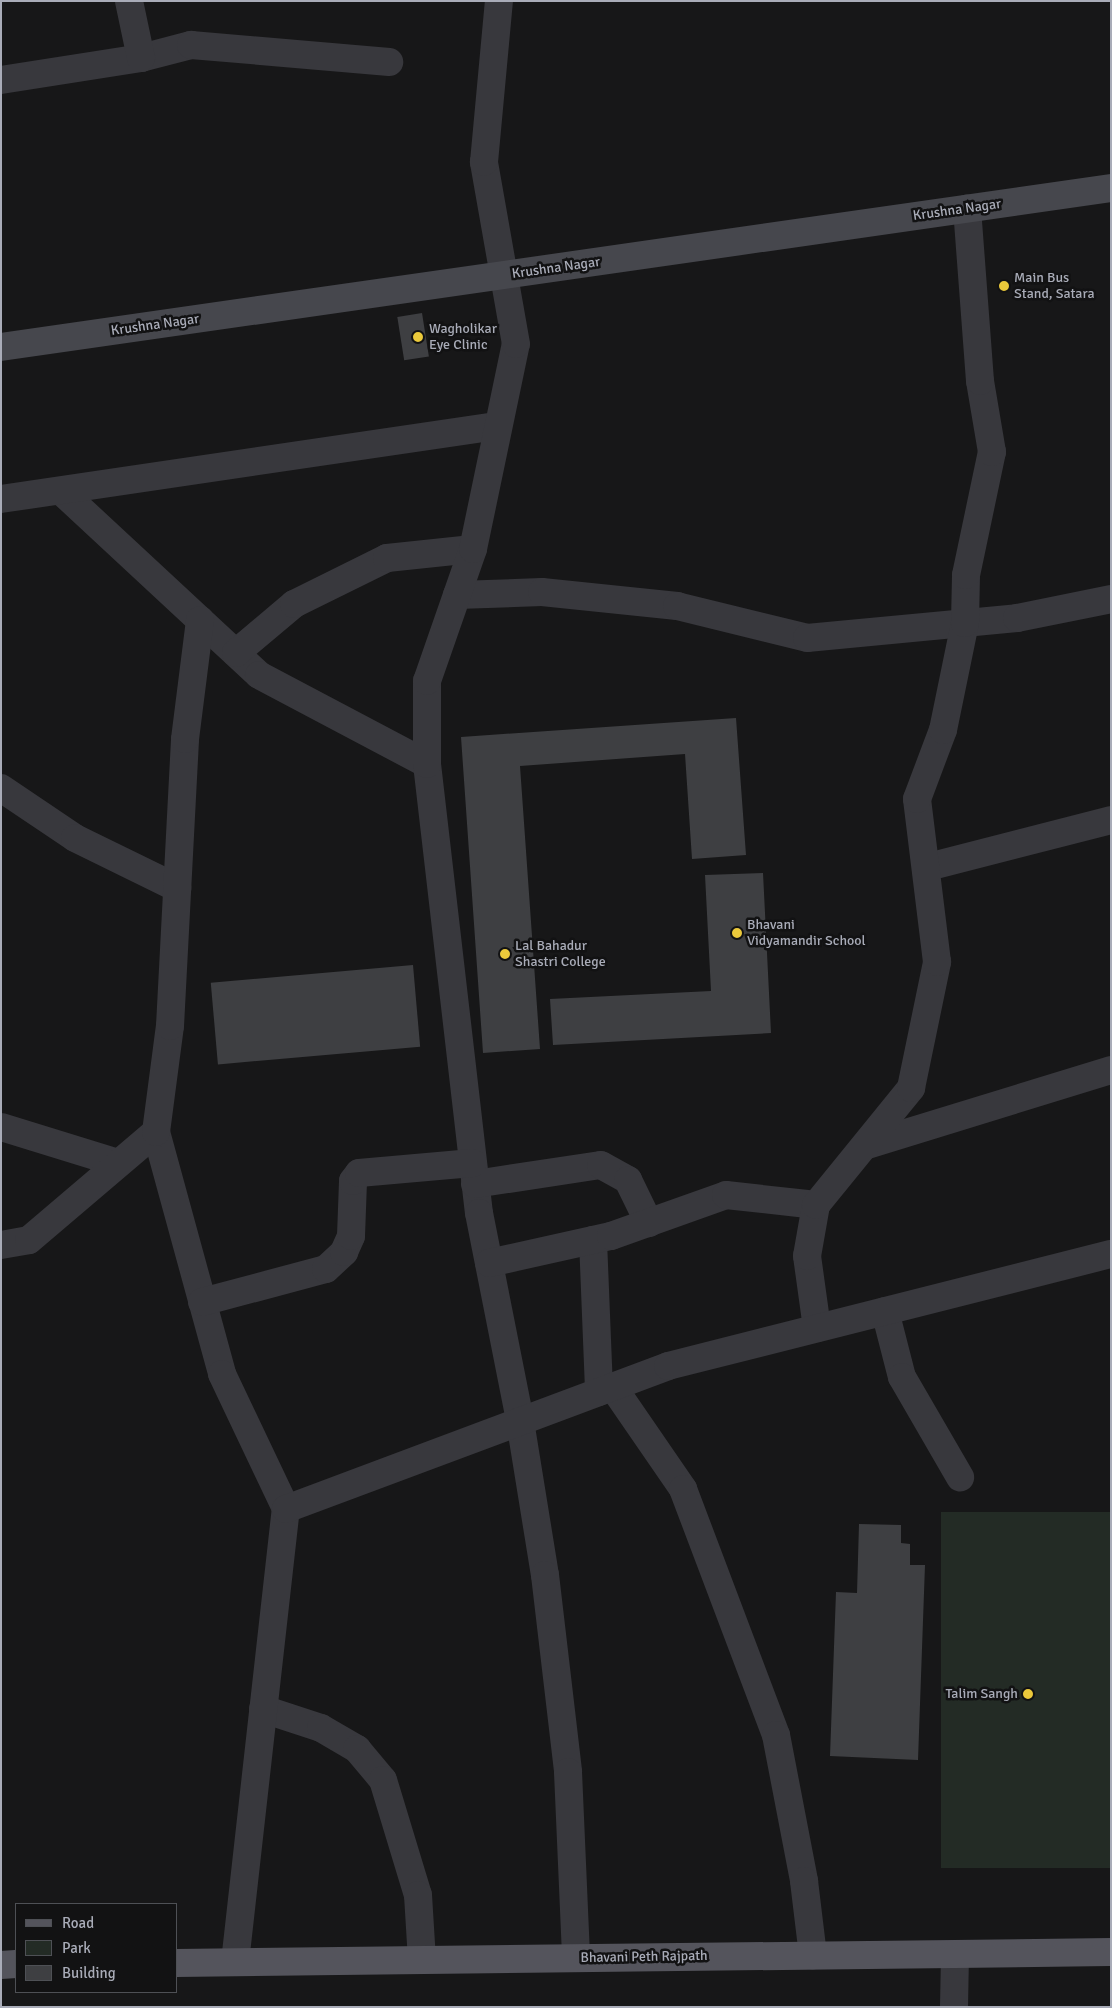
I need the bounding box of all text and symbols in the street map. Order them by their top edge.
street label: Krushna Nagar [912,195,1002,225]
street label: Krushna Nagar [511,253,601,283]
place label: Main Bus Stand, Satara [1014,270,1095,302]
marker: Main Bus Stand, Satara [998,280,1010,292]
street label: Krushna Nagar [110,310,200,340]
place label: Wagholikar Eye Clinic [429,321,497,354]
marker: Wagholikar Eye Clinic [411,330,425,344]
place label: Bhavani Vidyamandir School [747,917,866,950]
marker: Bhavani Vidyamandir School [731,927,743,939]
place label: Lal Bahadur Shastri College [515,938,606,970]
marker: Lal Bahadur Shastri College [499,948,511,960]
place label: Talim Sangh [945,1686,1018,1702]
marker: Talim Sangh [1022,1688,1034,1700]
legend [15,1903,178,1993]
text: Road [62,1914,94,1932]
text: Park [62,1939,91,1957]
street label: Bhavani Peth Rajpath [580,1947,708,1967]
text: Building [62,1964,116,1982]

